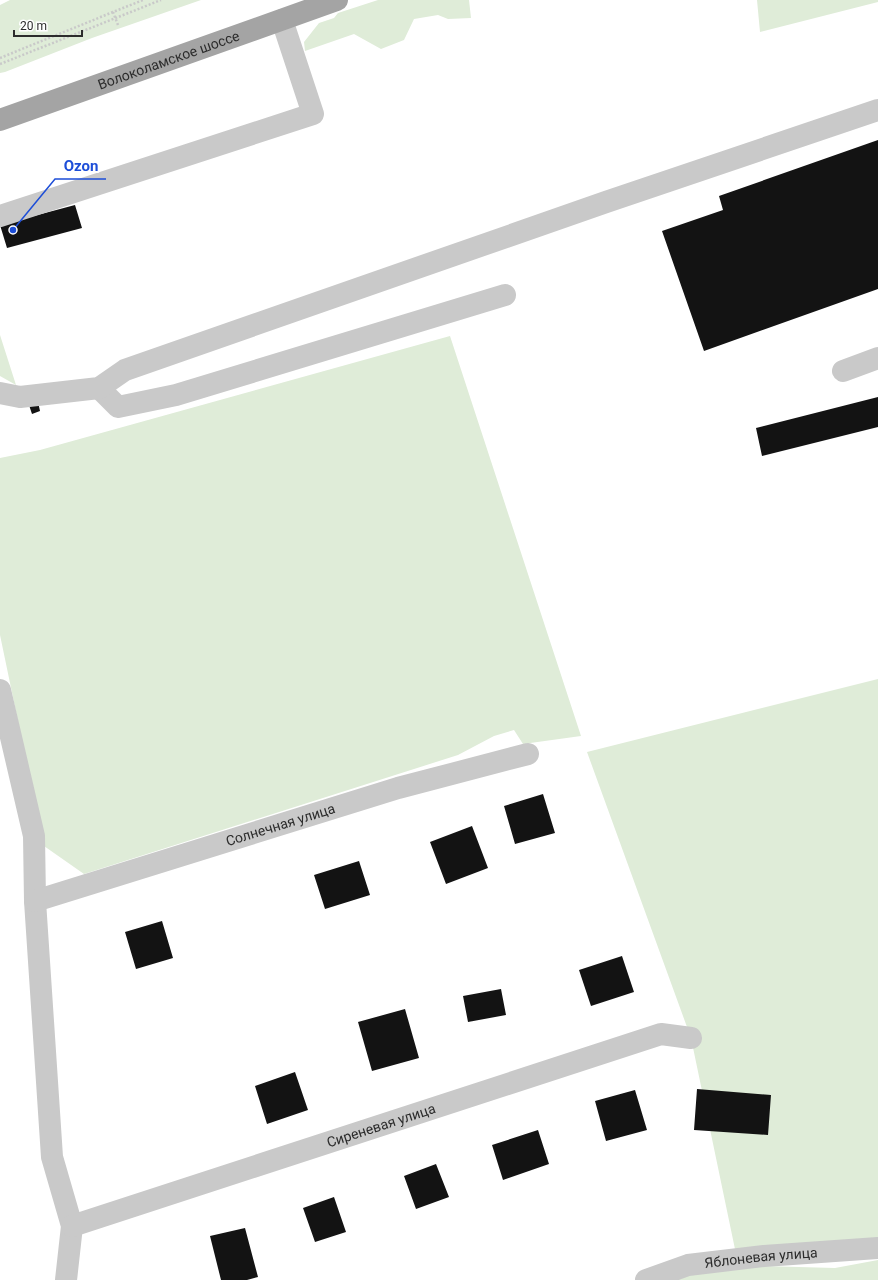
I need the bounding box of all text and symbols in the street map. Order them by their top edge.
scale bar [14,12,82,38]
text: 20 m [20,19,47,33]
street label: Волоколамское шоссе [96,27,242,93]
callout: Ozon [55,152,106,179]
text: Ozon [64,157,98,175]
street label: Солнечная улица [224,800,337,849]
street label: Сиреневая улица [325,1100,437,1150]
street label: Яблоневая улица [704,1244,818,1271]

